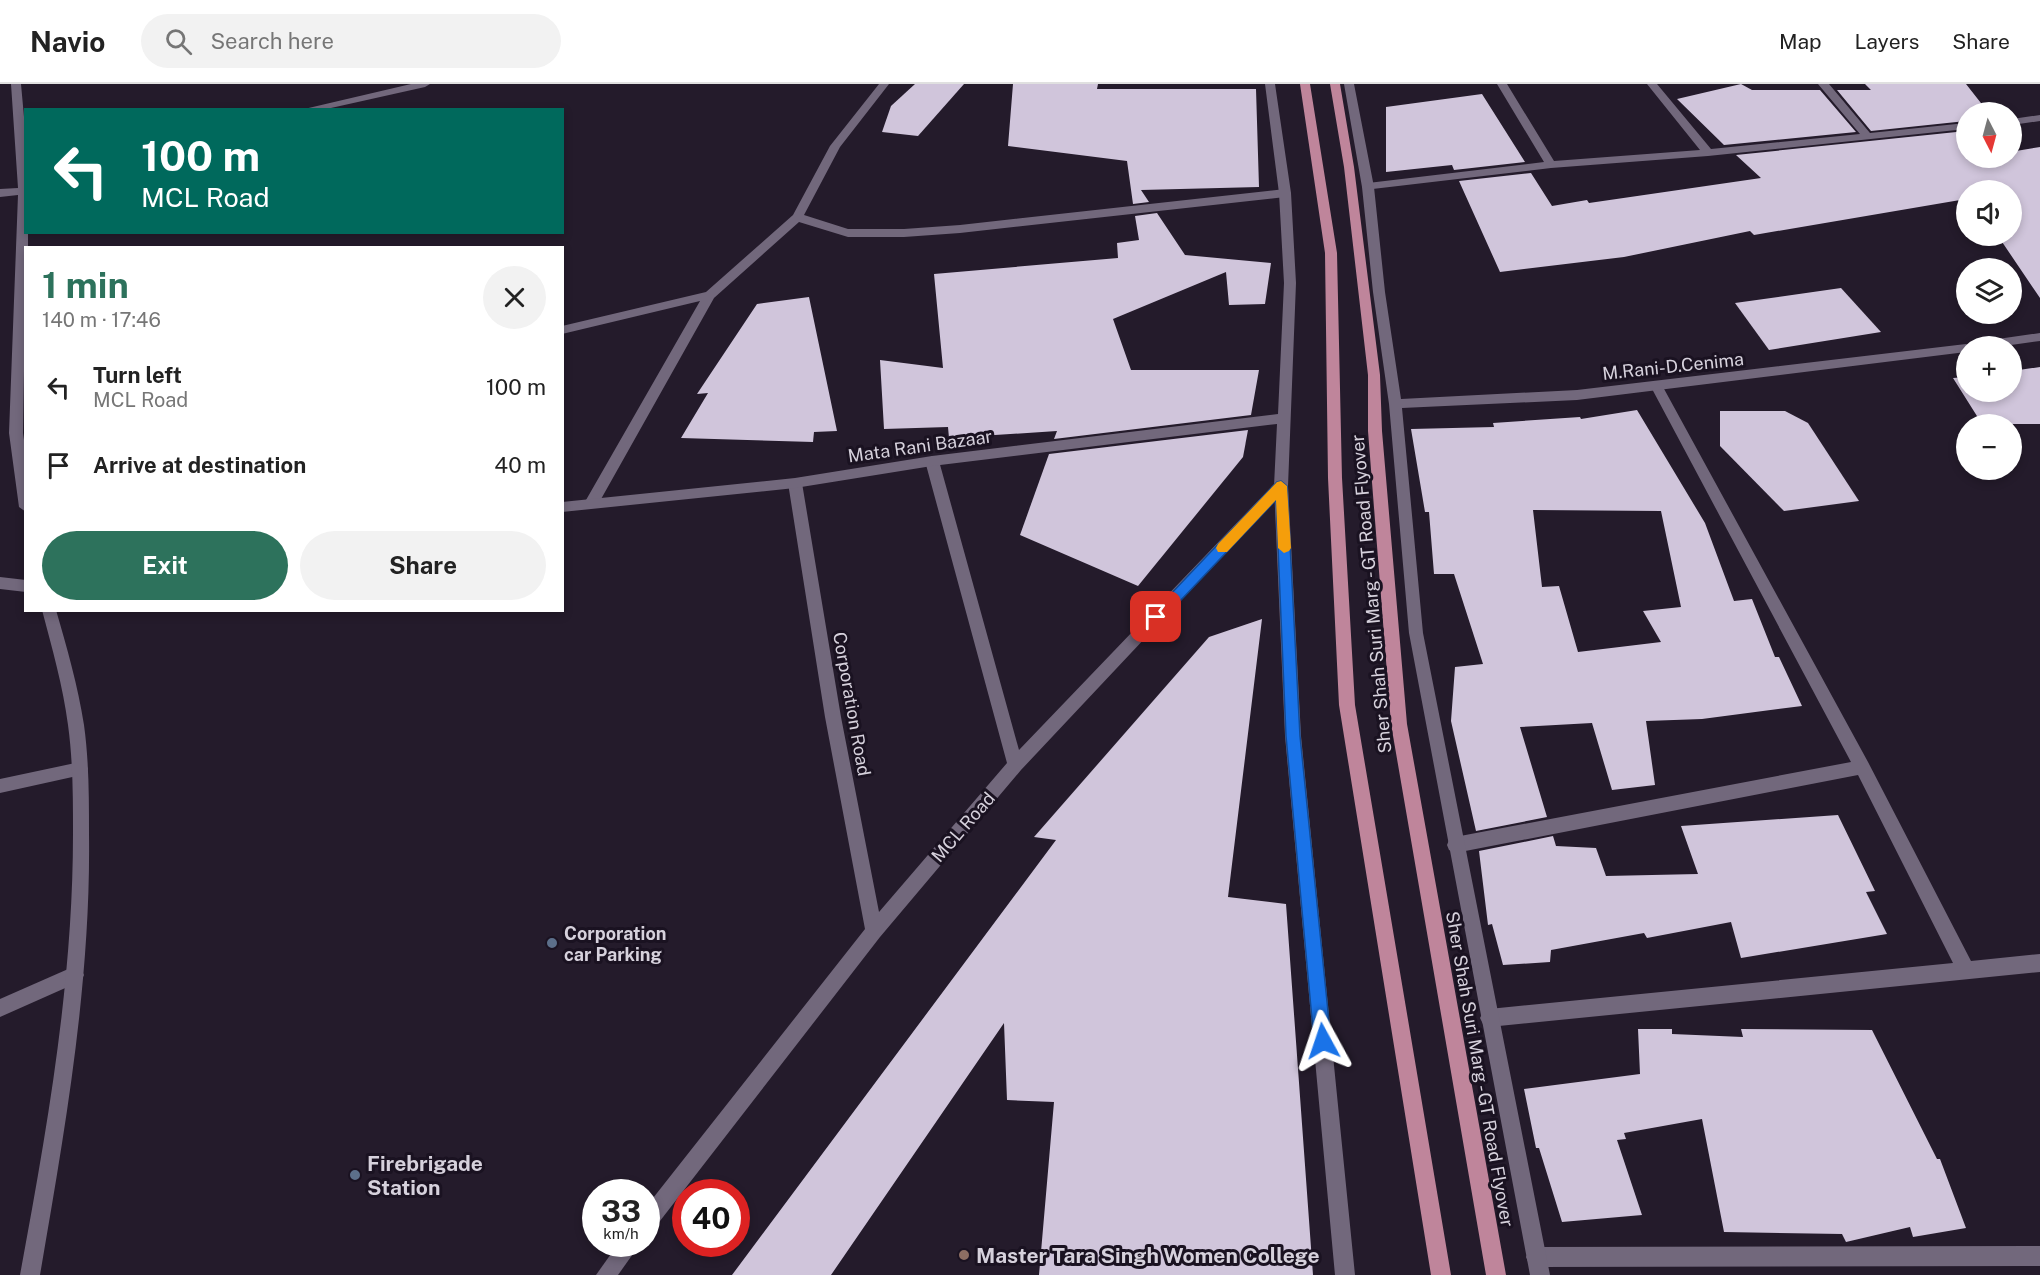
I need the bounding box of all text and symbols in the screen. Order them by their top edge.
search box [141,14,561,68]
text: Navio [30,25,105,58]
icon: search [162,25,195,58]
text: Search here [210,28,334,54]
text: Map [1779,29,1822,54]
text: Layers [1855,29,1919,54]
text: Share [1952,29,2010,54]
north arrow [1956,102,2022,168]
map controls [1956,102,2022,480]
text: 100 m [141,131,260,180]
icon: left [42,132,120,210]
button: sound [1956,180,2022,246]
text: MCL Road [141,181,270,213]
button: layers [1956,258,2022,324]
text: 1 min [42,264,129,306]
button: close [483,266,546,329]
text: 140 m · 17:46 [42,308,161,332]
button: + [1956,336,2022,402]
street label: M.Rani-D.Cenima [1601,348,1745,384]
text: Turn left [93,362,182,388]
icon: left [42,371,75,404]
text: 100 m [486,374,546,400]
text: MCL Road [93,388,188,412]
button: − [1956,414,2022,480]
street label: Mata Rani Bazaar [846,425,994,467]
street label: Sher Shah Suri Marg - GT Road Flyover [1347,434,1395,754]
icon: arrive [42,449,75,482]
text: Arrive at destination [93,452,306,478]
text: 40 m [494,452,546,478]
button: Exit [42,531,288,600]
button: Share [300,531,546,600]
pin [1130,591,1181,642]
icon: arrive [1139,600,1172,633]
street label: Corporation Road [829,630,875,778]
street label: MCL Road [927,788,999,866]
street label: Sher Shah Suri Marg - GT Road Flyover [1442,910,1518,1228]
place label: Corporation car Parking [564,923,666,965]
marker: Corporation car Parking [545,936,559,950]
position arrow [1291,1009,1355,1073]
place label: Firebrigade Station [367,1151,483,1200]
marker: Firebrigade Station [348,1168,362,1182]
speed limit sign: 40 [672,1179,750,1257]
text: 33 [601,1193,641,1229]
text: km/h [603,1225,639,1242]
place label: Master Tara Singh Women College [976,1243,1320,1268]
marker: Master Tara Singh Women College [957,1248,971,1262]

